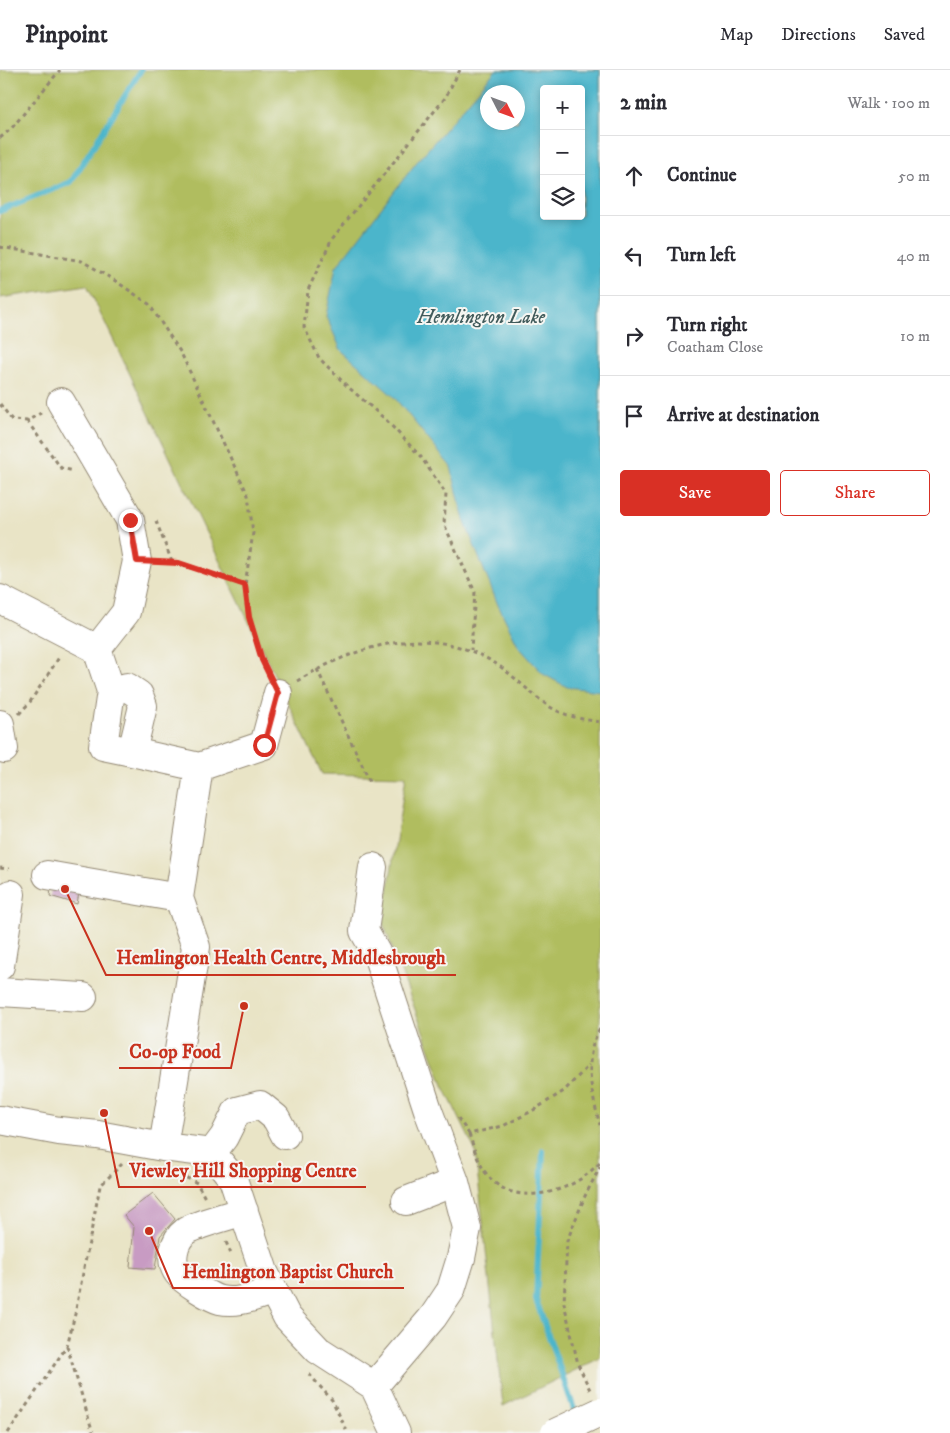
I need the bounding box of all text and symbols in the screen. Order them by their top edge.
text: Pinpoint [25,20,108,50]
text: Map [720,24,753,46]
text: Directions [781,24,856,46]
text: Saved [884,24,925,46]
north arrow [480,85,525,130]
map controls [540,85,585,220]
button: + [540,85,585,130]
text: 2 min [620,90,667,116]
text: Walk · 100 m [848,93,930,113]
button: − [540,130,585,175]
icon: ahead [620,162,648,190]
text: Continue [667,164,737,187]
text: 50 m [898,166,930,186]
button: layers [540,175,585,220]
icon: left [620,242,648,270]
text: Turn left [667,244,736,267]
text: 40 m [897,246,930,266]
water label: Hemlington Lake [416,306,546,329]
text: Turn right [667,314,747,337]
icon: right [620,322,648,350]
text: 10 m [900,326,930,346]
text: Coatham Close [667,337,763,357]
icon: arrive [620,402,648,430]
text: Arrive at destination [667,404,819,427]
button: Save [620,470,770,516]
button: Share [780,470,930,516]
route end [119,509,142,532]
route start [253,734,276,757]
callout: Hemlington Health Centre, Middlesbrough [106,941,456,975]
text: Hemlington Health Centre, Middlesbrough [116,947,447,970]
callout: Co-op Food [119,1034,231,1068]
text: Co-op Food [129,1041,221,1064]
callout: Viewley Hill Shopping Centre [119,1153,366,1187]
text: Viewley Hill Shopping Centre [128,1160,357,1183]
callout: Hemlington Baptist Church [173,1254,404,1288]
text: Hemlington Baptist Church [183,1261,394,1284]

